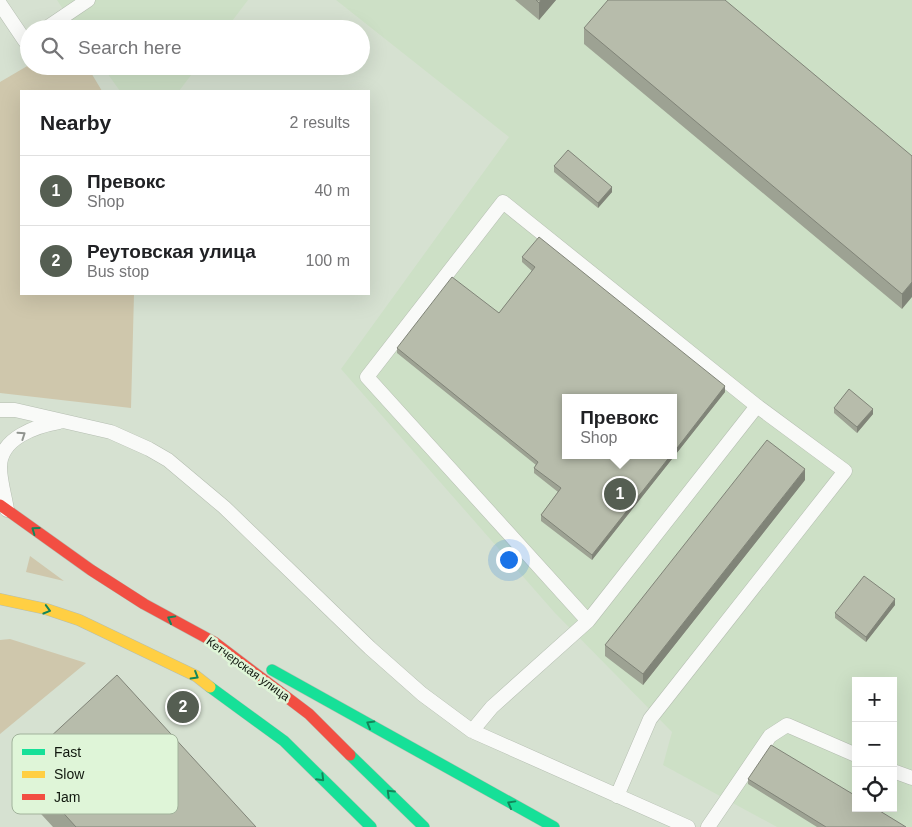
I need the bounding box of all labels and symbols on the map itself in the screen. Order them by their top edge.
one-way arrow [16,432,25,441]
pin: 1 [604,475,636,513]
one-way arrow [31,527,41,536]
your location [496,547,522,573]
one-way arrow [43,604,51,614]
one-way arrow [168,615,177,625]
street label: Кетчерская улица [204,634,293,704]
one-way arrow [190,670,199,680]
pin: 2 [167,688,199,726]
one-way arrow [366,720,375,730]
legend [12,734,178,814]
text: Fast [54,744,81,760]
text: Slow [54,766,85,782]
one-way arrow [316,772,325,781]
text: Jam [54,789,80,805]
one-way arrow [386,790,395,799]
one-way arrow [508,800,517,810]

